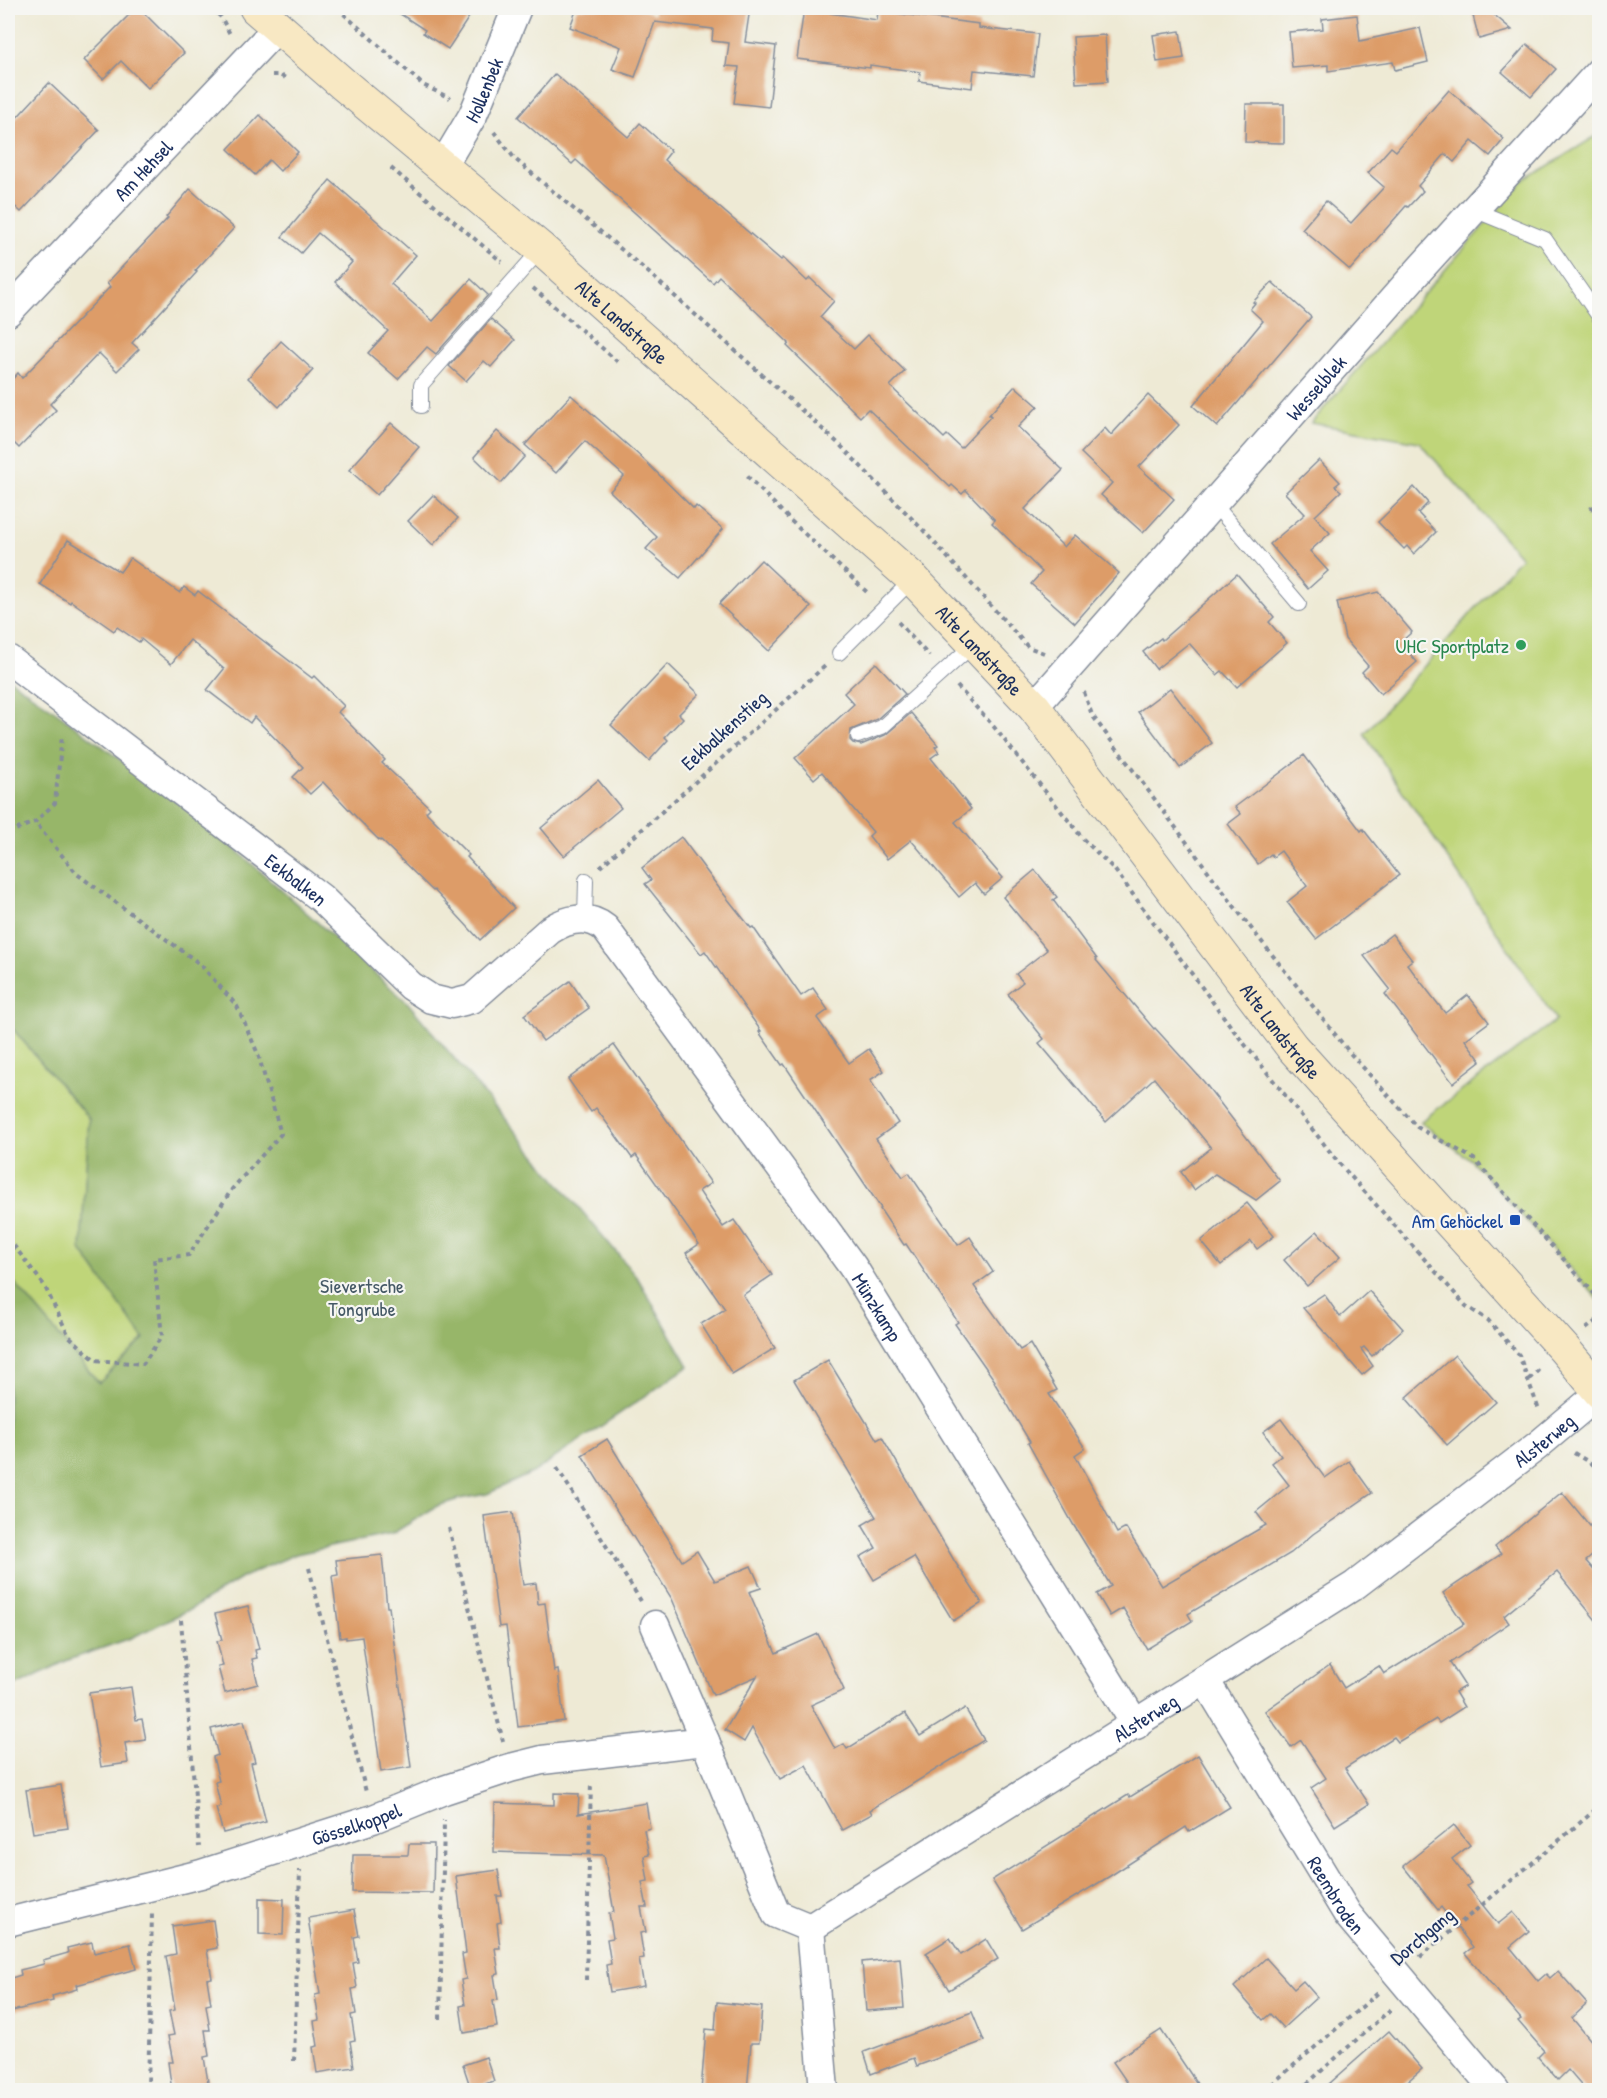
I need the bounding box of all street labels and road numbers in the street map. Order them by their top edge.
street label: Hollenbek [458,53,509,127]
street label: Am Hehsel [107,133,179,206]
street label: Alte Landstraße [570,273,675,370]
street label: Wesselblek [1279,349,1352,426]
street label: Alte Landstraße [930,599,1029,701]
street label: Eekbalkenstieg [675,684,773,776]
street label: Eekbalken [260,847,334,911]
street label: Alte Landstraße [1235,977,1328,1084]
street label: Münzkamp [846,1268,909,1347]
street label: Alsterweg [1508,1407,1580,1473]
street label: Alsterweg [1108,1687,1183,1748]
street label: Gösselkoppel [308,1795,406,1851]
street label: Reembroden [1302,1851,1372,1939]
street label: Dorchgang [1384,1901,1460,1971]

